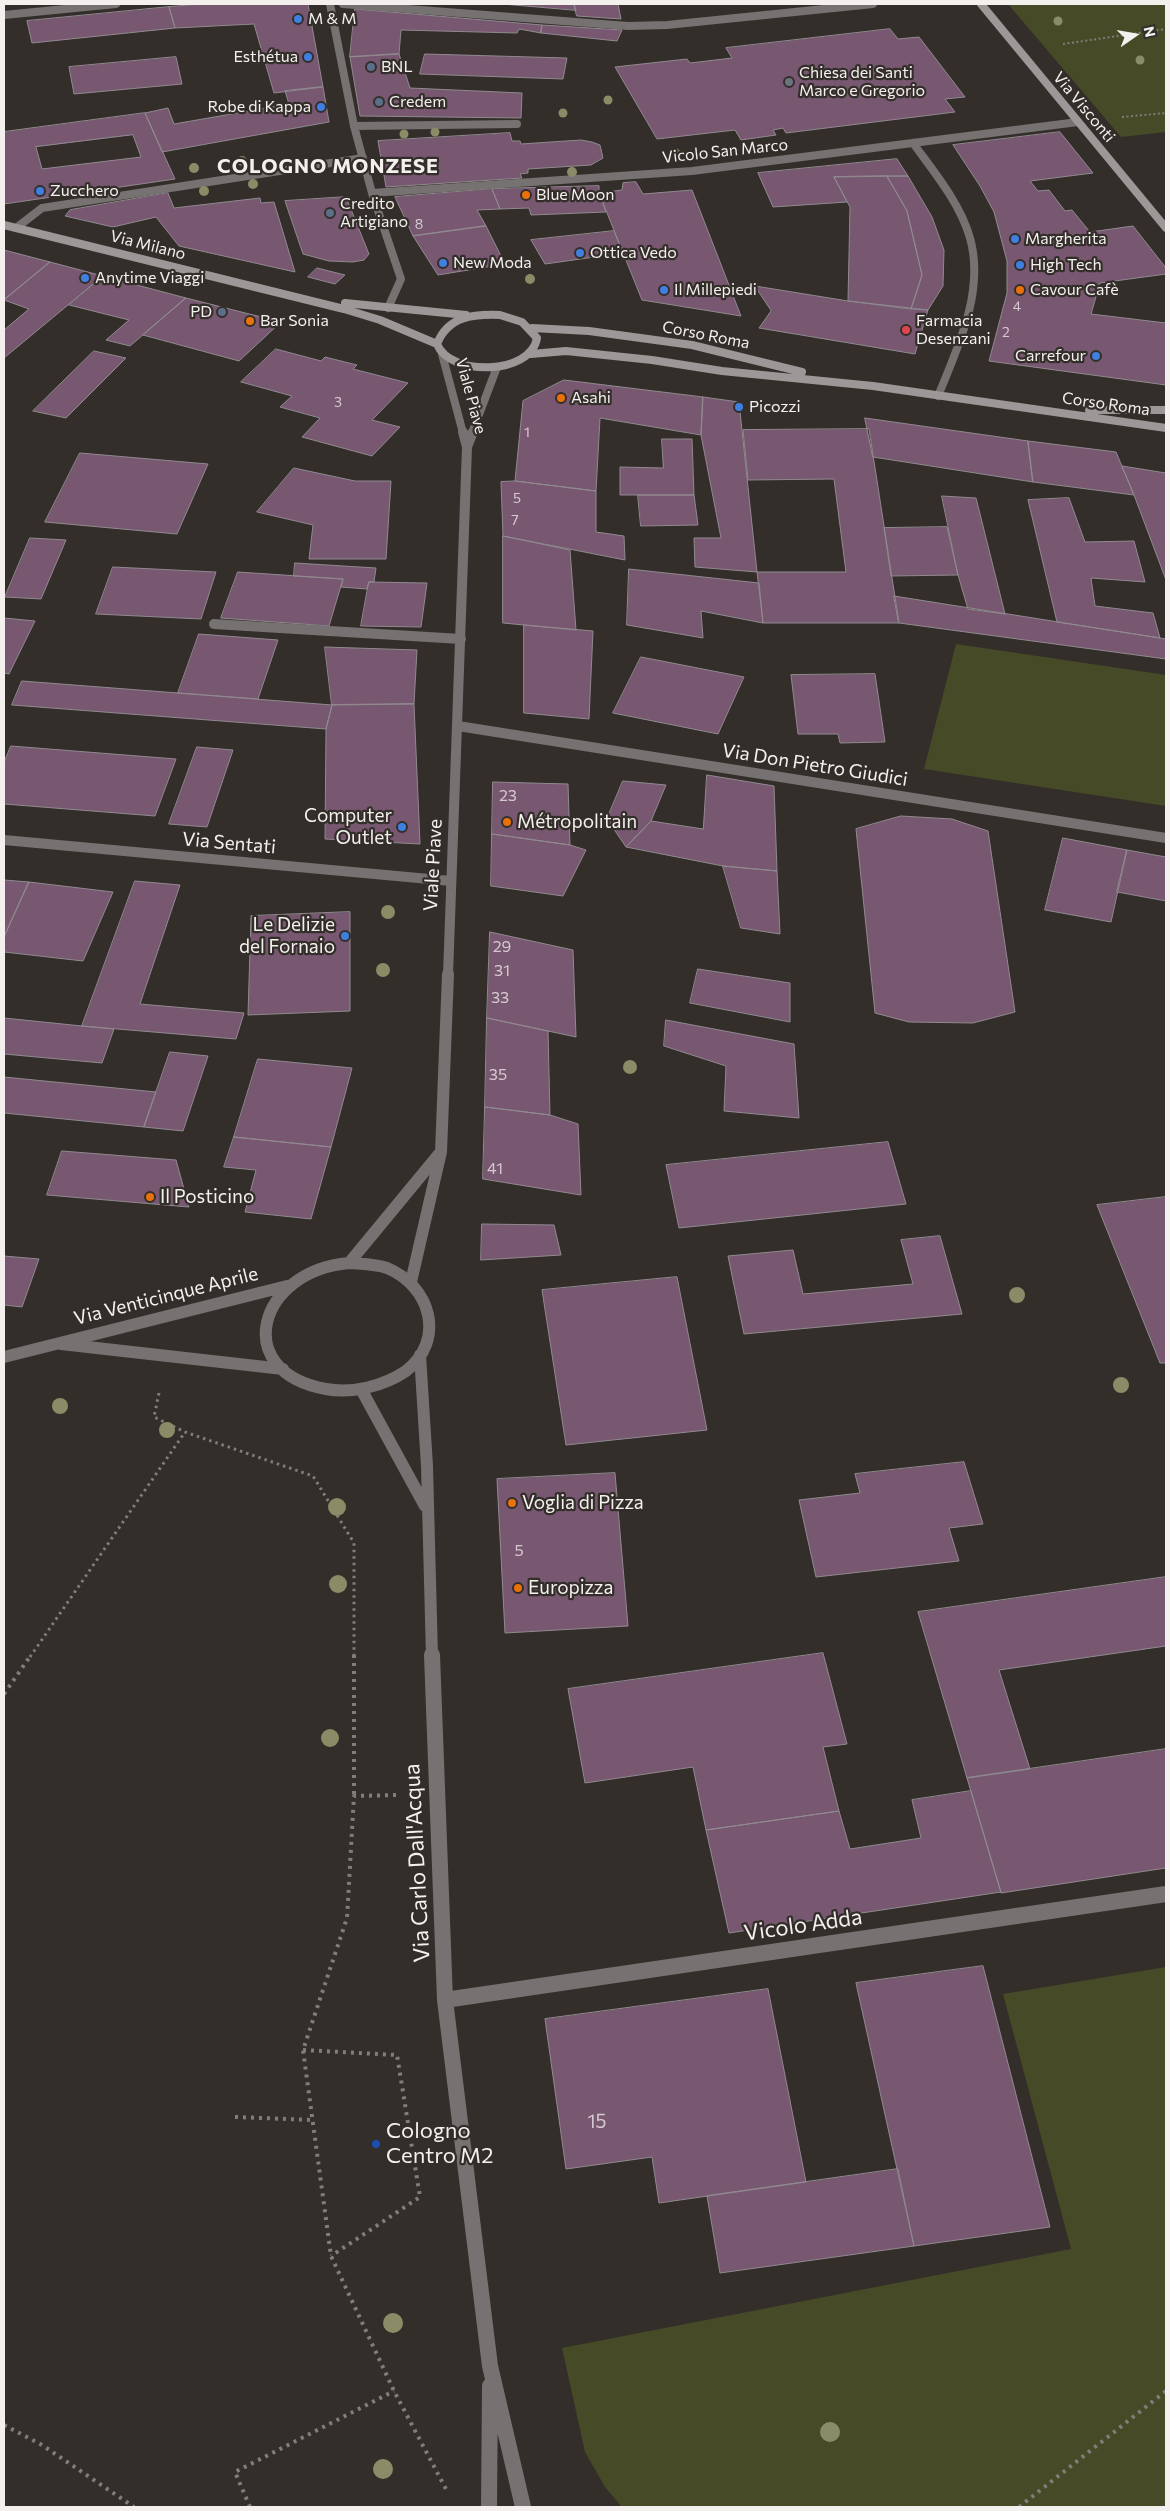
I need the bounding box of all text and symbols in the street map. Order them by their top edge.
place label: M & M [308,9,357,29]
north arrow [1110,10,1160,60]
marker: M & M [292,13,304,25]
text: N [1141,24,1160,39]
place label: Esthétua [233,47,298,67]
marker: Esthétua [302,51,314,63]
place label: BNL [381,57,413,77]
marker: BNL [365,61,377,73]
place label: Chiesa dei Santi Marco e Gregorio [799,63,925,101]
street label: Via Visconti [1049,68,1119,146]
marker: Chiesa dei Santi Marco e Gregorio [783,76,795,88]
place label: Credem [389,92,446,112]
marker: Credem [373,96,385,108]
place label: Robe di Kappa [207,97,311,117]
marker: Robe di Kappa [315,101,327,113]
street label: Vicolo San Marco [661,135,789,167]
district label: COLOGNO MONZESE [215,154,441,178]
place label: Zucchero [50,181,119,201]
marker: Zucchero [34,185,46,197]
place label: Blue Moon [536,185,614,205]
marker: Blue Moon [520,189,532,201]
place label: Credito Artigiano [340,194,408,232]
marker: Credito Artigiano [324,207,336,219]
house number: 8 [415,216,423,232]
street label: Via Milano [108,226,188,264]
place label: Margherita [1025,229,1107,249]
marker: Margherita [1009,233,1021,245]
place label: Ottica Vedo [590,243,677,263]
marker: Ottica Vedo [574,247,586,259]
place label: New Moda [453,253,532,273]
place label: High Tech [1030,255,1102,275]
marker: New Moda [437,257,449,269]
marker: High Tech [1014,259,1026,271]
place label: Anytime Viaggi [95,268,204,288]
marker: Anytime Viaggi [79,272,91,284]
place label: Il Millepiedi [674,280,757,300]
place label: Cavour Cafè [1030,280,1119,300]
marker: Il Millepiedi [658,284,670,296]
marker: Cavour Cafè [1014,284,1026,296]
house number: 4 [1013,298,1021,314]
place label: PD [190,302,212,322]
marker: PD [216,306,228,318]
place label: Bar Sonia [260,311,329,331]
place label: Farmacia Desenzani [916,311,991,349]
marker: Bar Sonia [244,315,256,327]
street label: Corso Roma [661,317,751,353]
marker: Farmacia Desenzani [900,324,912,336]
house number: 2 [1002,324,1010,340]
place label: Carrefour [1015,346,1086,366]
marker: Carrefour [1090,350,1102,362]
street label: Viale Piave [452,356,490,436]
place label: Asahi [571,388,611,408]
street label: Corso Roma [1061,388,1151,420]
marker: Asahi [555,392,567,404]
house number: 3 [334,394,342,410]
place label: Picozzi [749,397,801,417]
marker: Picozzi [733,401,745,413]
house number: 1 [524,424,530,440]
house number: 5 [513,490,521,506]
house number: 7 [511,512,519,528]
street label: Via Don Pietro Giudici [721,739,909,791]
house number: 23 [499,786,517,806]
place label: Computer Outlet [304,805,392,849]
place label: Métropolitain [517,811,637,833]
marker: Métropolitain [501,816,513,828]
street label: Viale Piave [419,818,447,912]
marker: Computer Outlet [396,821,408,833]
street label: Via Sentati [181,828,277,858]
place label: Le Delizie del Fornaio [239,914,335,958]
marker: Le Delizie del Fornaio [339,930,351,942]
house number: 29 [493,937,511,957]
house number: 31 [494,961,510,981]
house number: 33 [491,988,509,1008]
house number: 35 [489,1065,507,1085]
house number: 41 [487,1159,503,1179]
place label: Il Posticino [160,1186,254,1208]
marker: Il Posticino [144,1191,156,1203]
street label: Via Venticinque Aprile [72,1262,260,1330]
place label: Voglia di Pizza [522,1492,644,1514]
marker: Voglia di Pizza [506,1497,518,1509]
house number: 5 [514,1541,524,1561]
place label: Europizza [528,1577,613,1599]
marker: Europizza [512,1582,524,1594]
street label: Via Carlo Dall'Acqua [399,1763,435,1963]
street label: Vicolo Adda [742,1904,864,1946]
house number: 15 [587,2111,607,2133]
place label: Cologno Centro M2 [386,2118,493,2170]
marker: Cologno Centro M2 [370,2138,382,2150]

